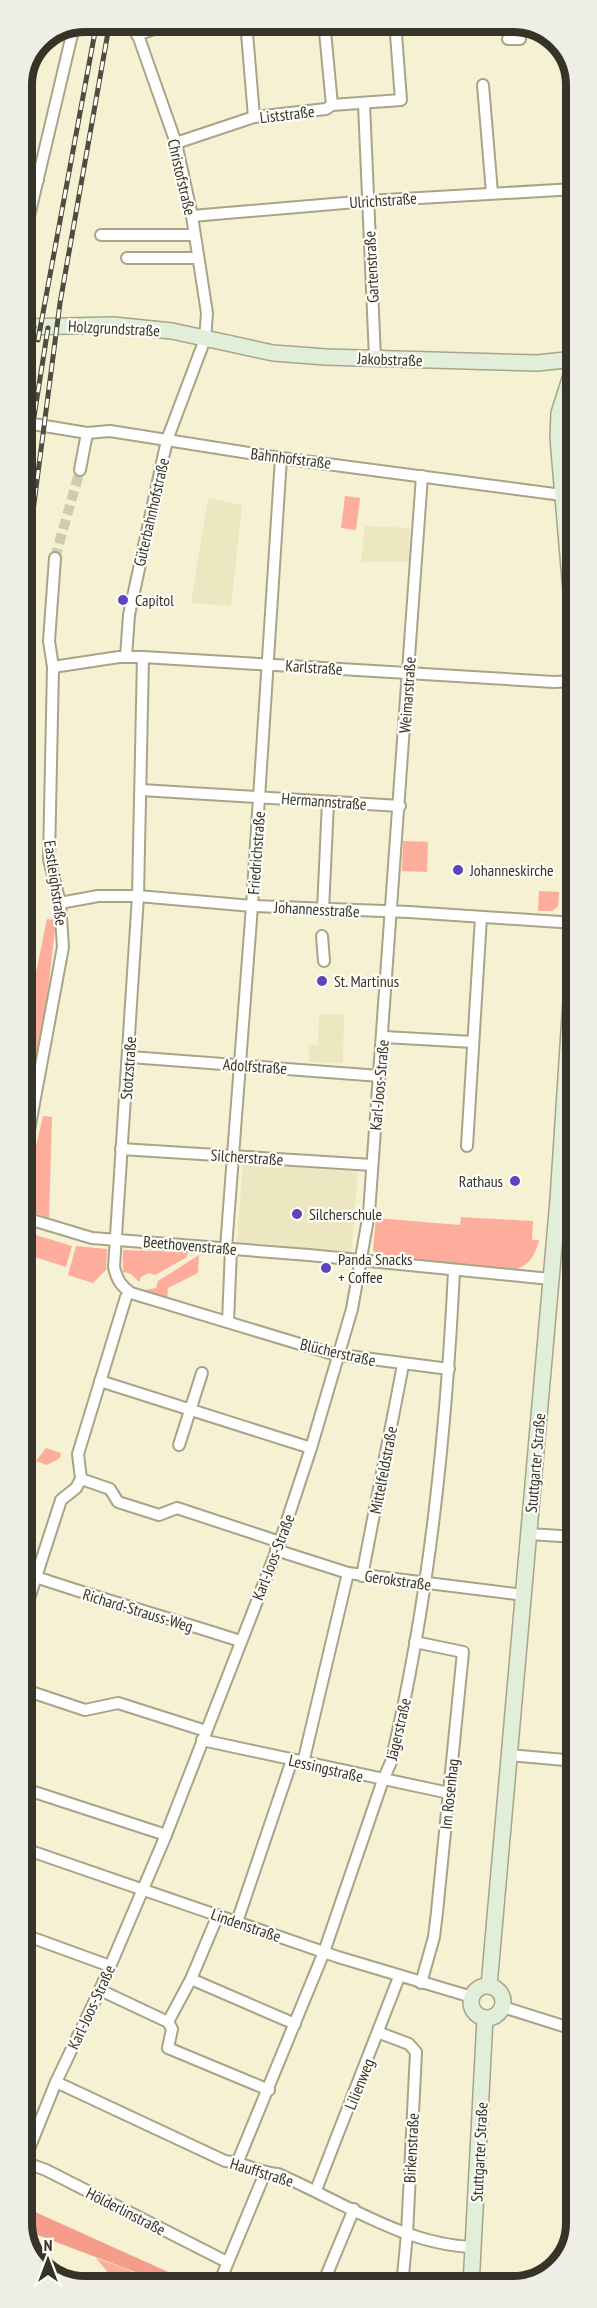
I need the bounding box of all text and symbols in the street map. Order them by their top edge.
street label: Liststraße [259,101,315,127]
street label: Christofstraße [164,137,200,217]
street label: Ulrichstraße [349,188,417,212]
street label: Gartenstraße [359,231,383,303]
street label: Holzgrundstraße [68,316,160,340]
street label: Jakobstraße [356,348,423,370]
street label: Bahnhofstraße [250,443,332,473]
street label: Güterbahnhofstraße [129,456,173,568]
place label: Capitol [135,590,174,610]
marker: Capitol [116,593,130,607]
street label: Karlstraße [285,655,343,679]
street label: Weimarstraße [394,656,420,734]
street label: Hermannstraße [281,788,367,814]
street label: Friedrichstraße [243,811,269,895]
street label: Eastleighstraße [40,839,72,927]
place label: Johanneskirche [469,860,554,880]
marker: Johanneskirche [451,863,465,877]
street label: Johannesstraße [273,897,360,921]
place label: St. Martinus [334,971,399,991]
marker: St. Martinus [315,974,329,988]
street label: Stotzstraße [116,1036,140,1100]
street label: Karl-Joos-Straße [365,1039,393,1131]
street label: Adolfstraße [222,1054,288,1078]
street label: Silcherstraße [210,1144,284,1170]
place label: Rathaus [459,1171,503,1191]
marker: Rathaus [508,1174,522,1188]
place label: Silcherschule [309,1204,382,1224]
marker: Silcherschule [290,1207,304,1221]
street label: Beethovenstraße [142,1231,238,1259]
place label: Panda Snacks + Coffee [338,1249,413,1287]
marker: Panda Snacks + Coffee [319,1261,333,1275]
street label: Blücherstraße [298,1334,378,1370]
street label: Stuttgarter Straße [521,1412,549,1514]
street label: Mittelfeldstraße [365,1424,401,1516]
street label: Karl-Joos-Straße [247,1511,299,1603]
street label: Gerokstraße [363,1565,433,1595]
street label: Richard-Strauss-Weg [80,1584,196,1636]
street label: Jägerstraße [381,1696,415,1763]
street label: Lessingstraße [287,1750,365,1786]
street label: Im Rosenhag [435,1758,463,1830]
street label: Lindenstraße [208,1904,284,1946]
street label: Karl-Joos-Straße [63,1962,119,2052]
street label: Lilienweg [340,2055,378,2113]
street label: Stuttgarter Straße [466,2102,492,2202]
street label: Birkenstraße [399,2112,423,2184]
street label: Hauffstraße [228,2153,296,2191]
street label: Hölderlinstraße [83,2182,169,2240]
north arrow [18,2230,78,2290]
text: N [44,2235,52,2255]

